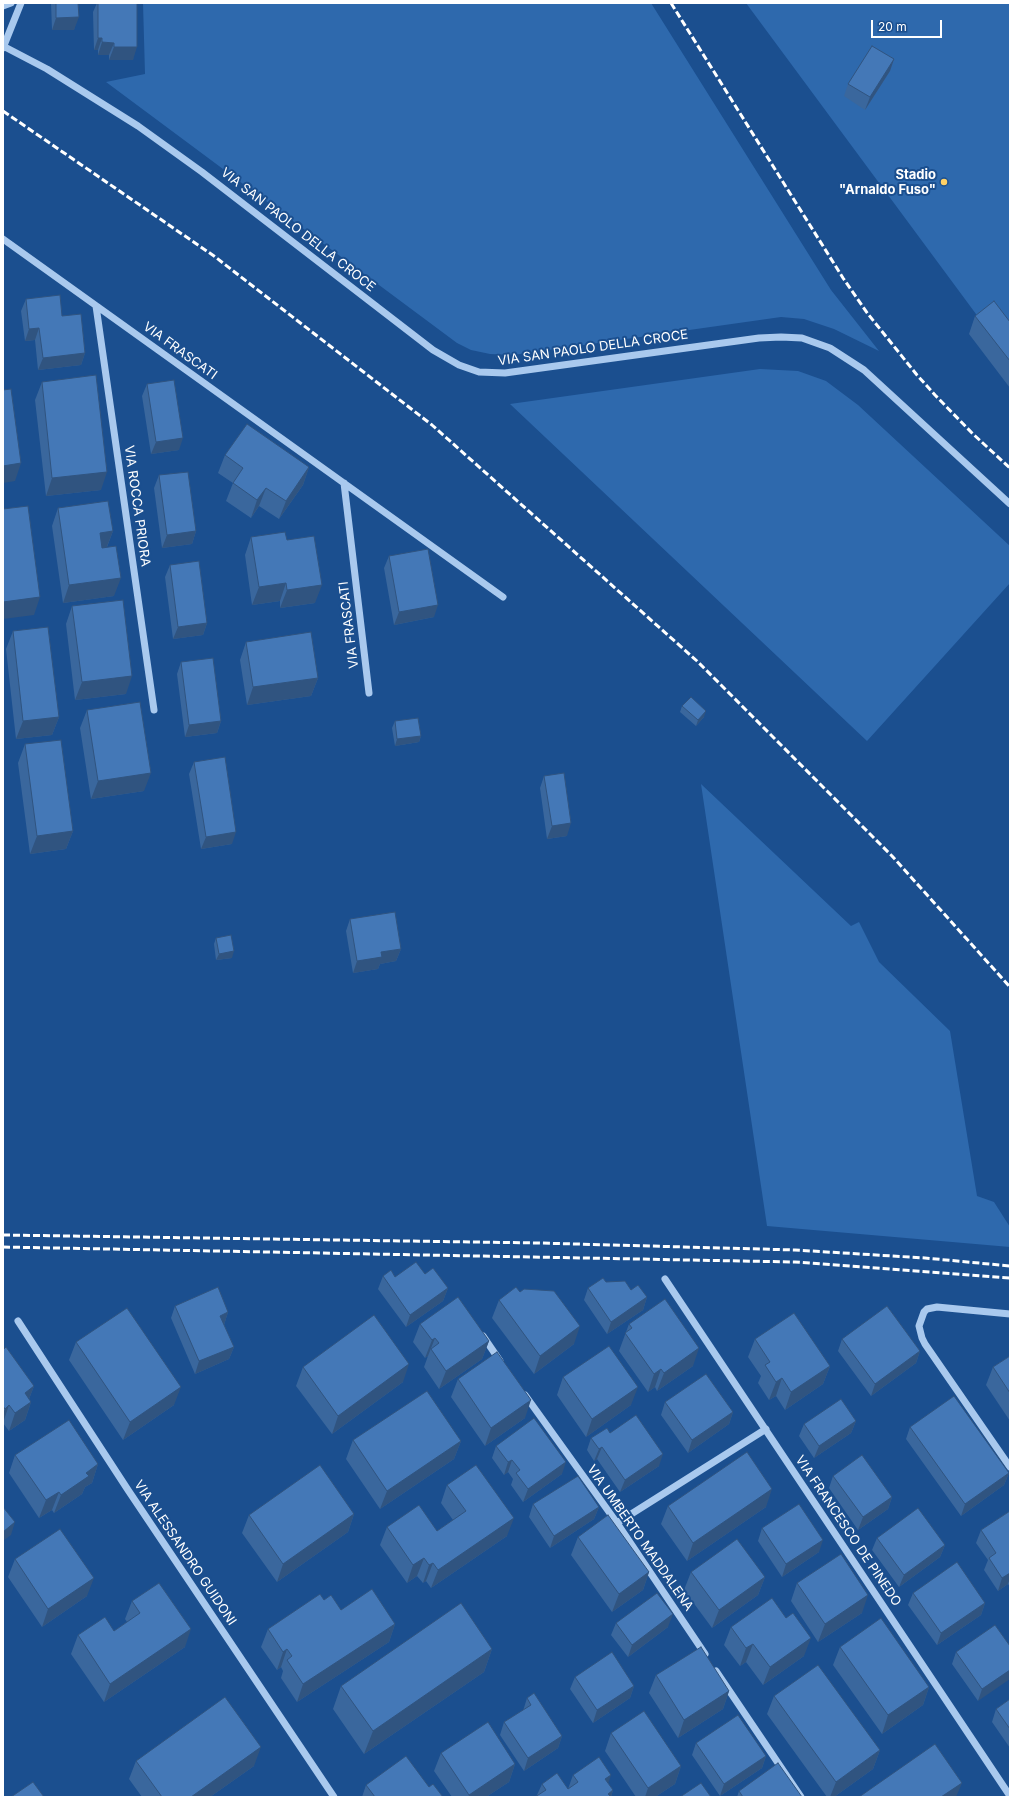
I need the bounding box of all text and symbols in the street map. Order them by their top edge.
scale bar [873,12,944,38]
text: 20 m [878,19,907,34]
street label: VIA SAN PAOLO DELLA CROCE [218,165,378,295]
place label: Stadio "Arnaldo Fuso" [839,167,936,198]
marker: Stadio "Arnaldo Fuso" [939,177,949,187]
street label: VIA FRASCATI [140,319,220,383]
street label: VIA SAN PAOLO DELLA CROCE [497,327,689,369]
street label: VIA ROCCA PRIORA [121,444,153,568]
street label: VIA FRASCATI [336,581,362,669]
street label: VIA FRANCESCO DE PINEDO [792,1453,904,1609]
street label: VIA UMBERTO MADDALENA [584,1462,696,1614]
street label: VIA ALESSANDRO GUIDONI [131,1478,239,1628]

